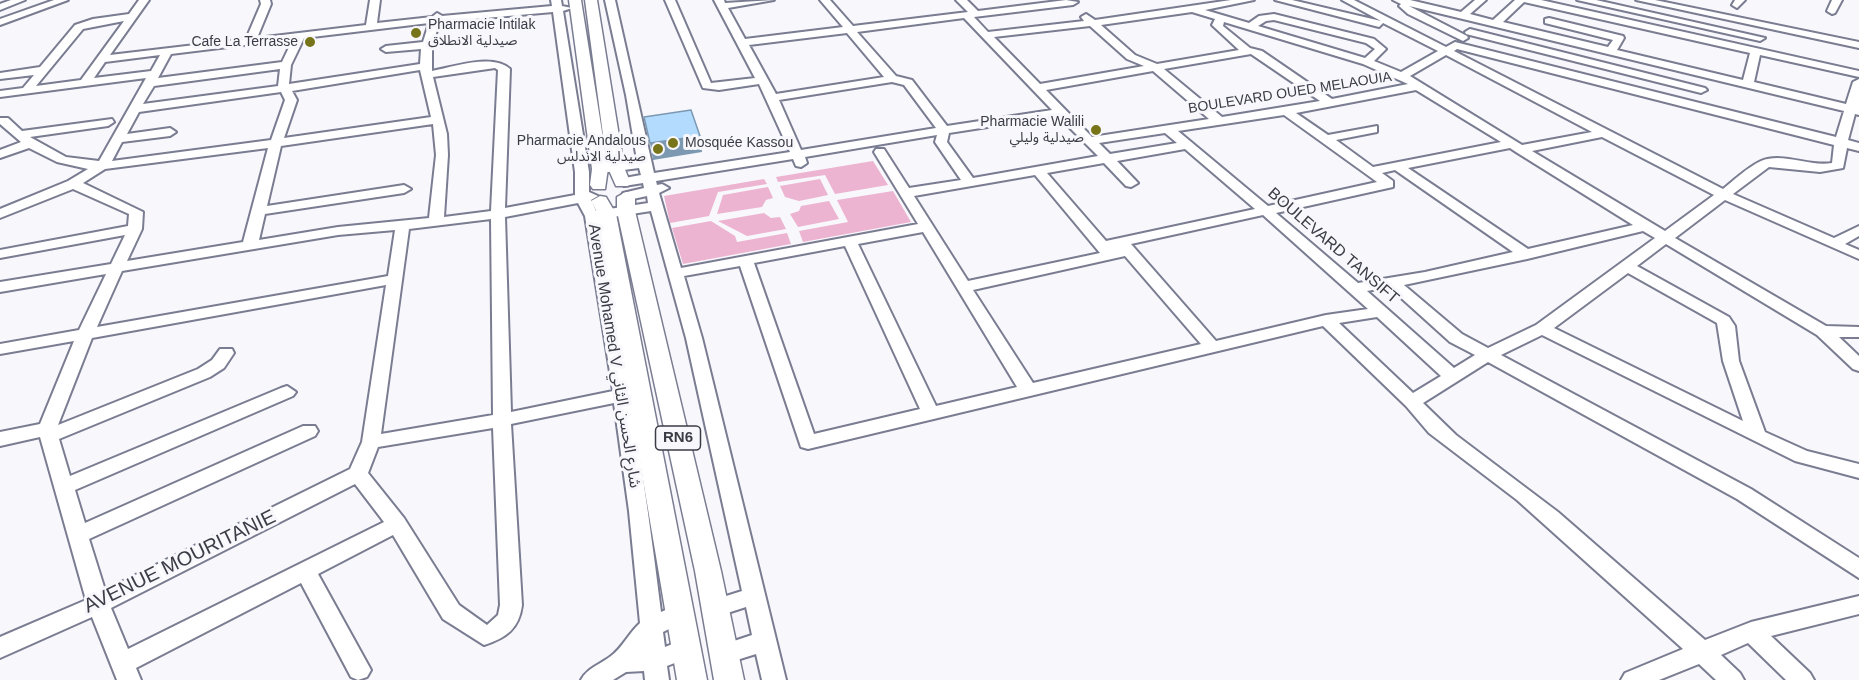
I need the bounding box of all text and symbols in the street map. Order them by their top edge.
place label: Pharmacie Intilak صيدلية الانطلاق [428,17,535,50]
marker: Pharmacie Intilak صيدلية الانطلاق [409,26,423,40]
place label: Cafe La Terrasse [191,34,298,50]
marker: Cafe La Terrasse [303,35,317,49]
street label: BOULEVARD OUED MELAOUIA [1187,69,1393,117]
place label: Pharmacie Walili صيدلية وليلي [980,114,1084,146]
marker: Pharmacie Walili صيدلية وليلي [1089,123,1103,137]
place label: Pharmacie Andalous صيدلية الاندلس [517,133,646,166]
place label: Mosquée Kassou [685,135,793,151]
marker: Mosquée Kassou [666,136,680,150]
marker: Pharmacie Andalous صيدلية الاندلس [651,142,665,156]
street label: BOULEVARD TANSIFT [1264,184,1402,308]
street label: Avenue Mohamed V شارع الحسن الثاني [584,222,644,490]
road number: RN6 [656,426,700,450]
street label: AVENUE MOURITANIE [80,505,280,619]

